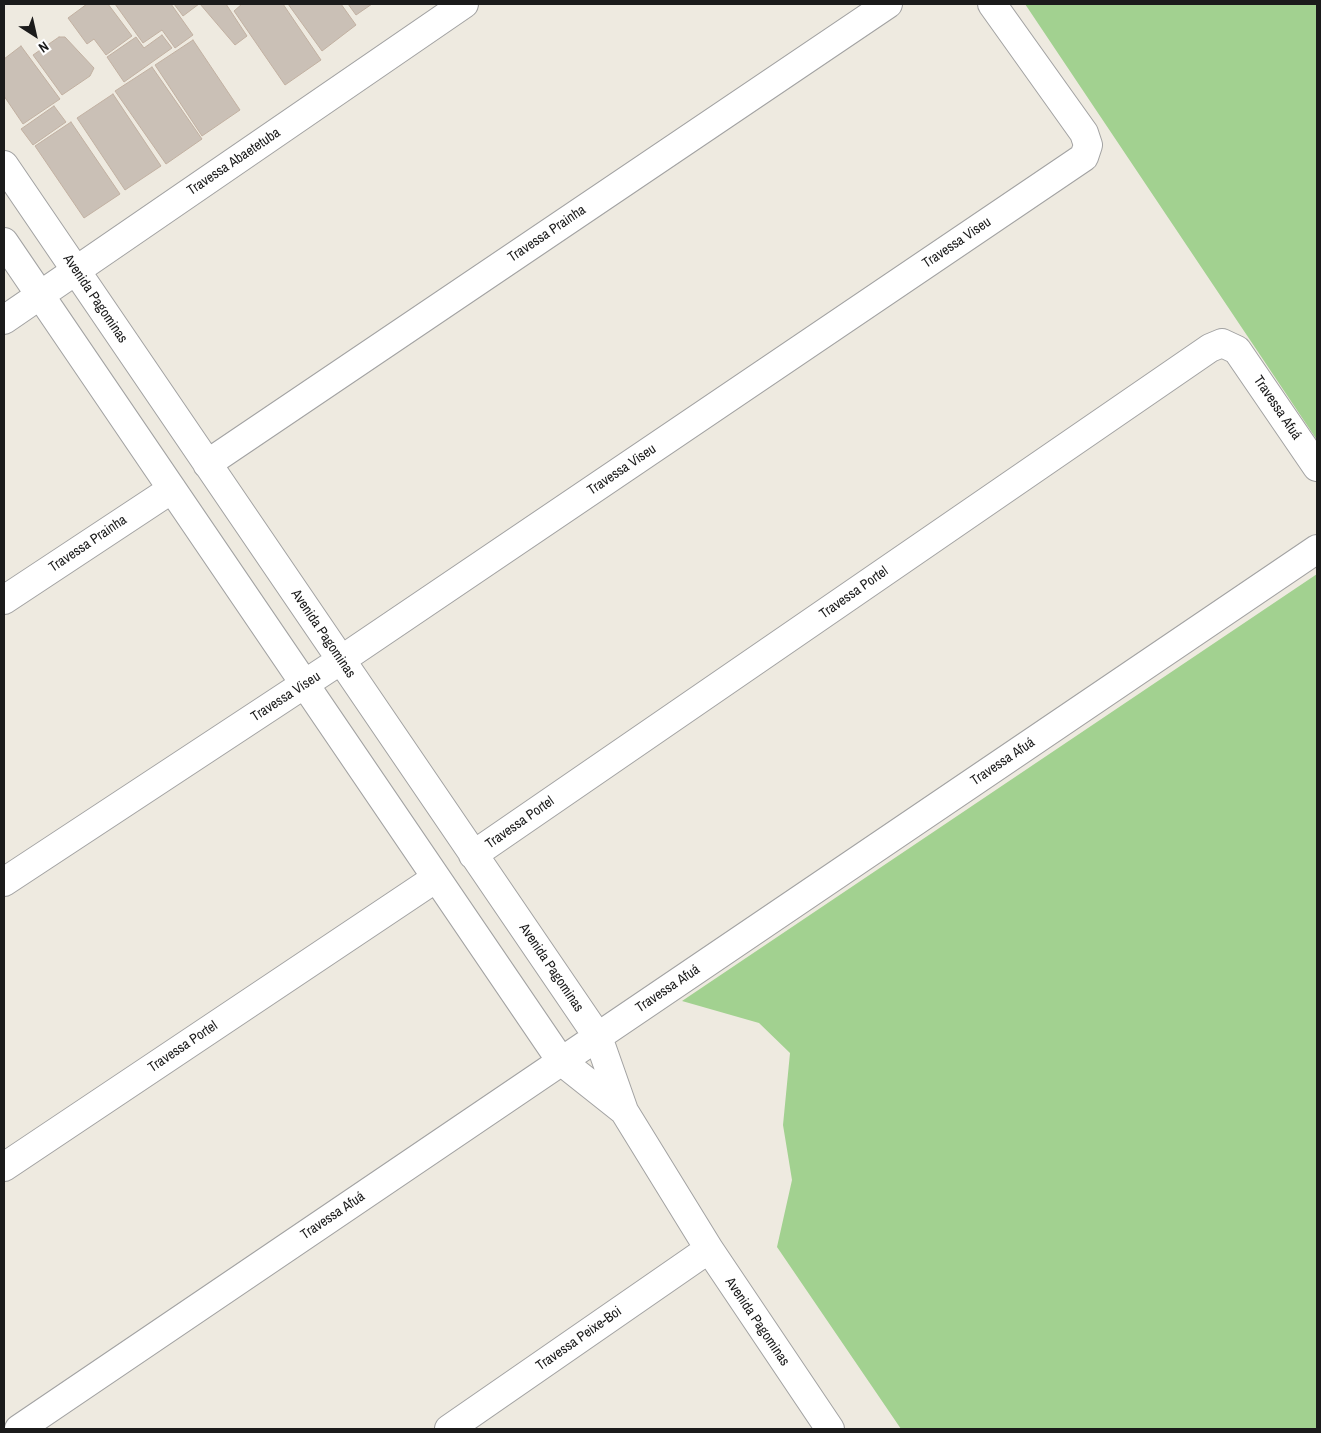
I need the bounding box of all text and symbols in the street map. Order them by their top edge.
north arrow [10,10,60,60]
text: N [35,38,52,57]
street label: Travessa Abaetetuba [184,125,284,199]
street label: Travessa Prainha [505,202,589,266]
street label: Travessa Viseu [919,214,995,272]
street label: Avenida Pagominas [59,252,131,346]
street label: Travessa Afuá [1249,373,1305,443]
street label: Travessa Viseu [584,441,660,499]
street label: Travessa Prainha [46,512,130,576]
street label: Travessa Portel [816,563,892,623]
street label: Avenida Pagominas [287,587,359,681]
street label: Travessa Viseu [248,668,324,726]
street label: Travessa Afuá [968,734,1038,790]
street label: Travessa Portel [482,793,558,853]
street label: Avenida Pagominas [515,921,587,1015]
street label: Travessa Afuá [633,961,703,1017]
street label: Travessa Portel [145,1018,221,1076]
street label: Travessa Afuá [298,1188,368,1244]
street label: Avenida Pagominas [721,1275,793,1369]
street label: Travessa Peixe-Boi [533,1303,625,1375]

